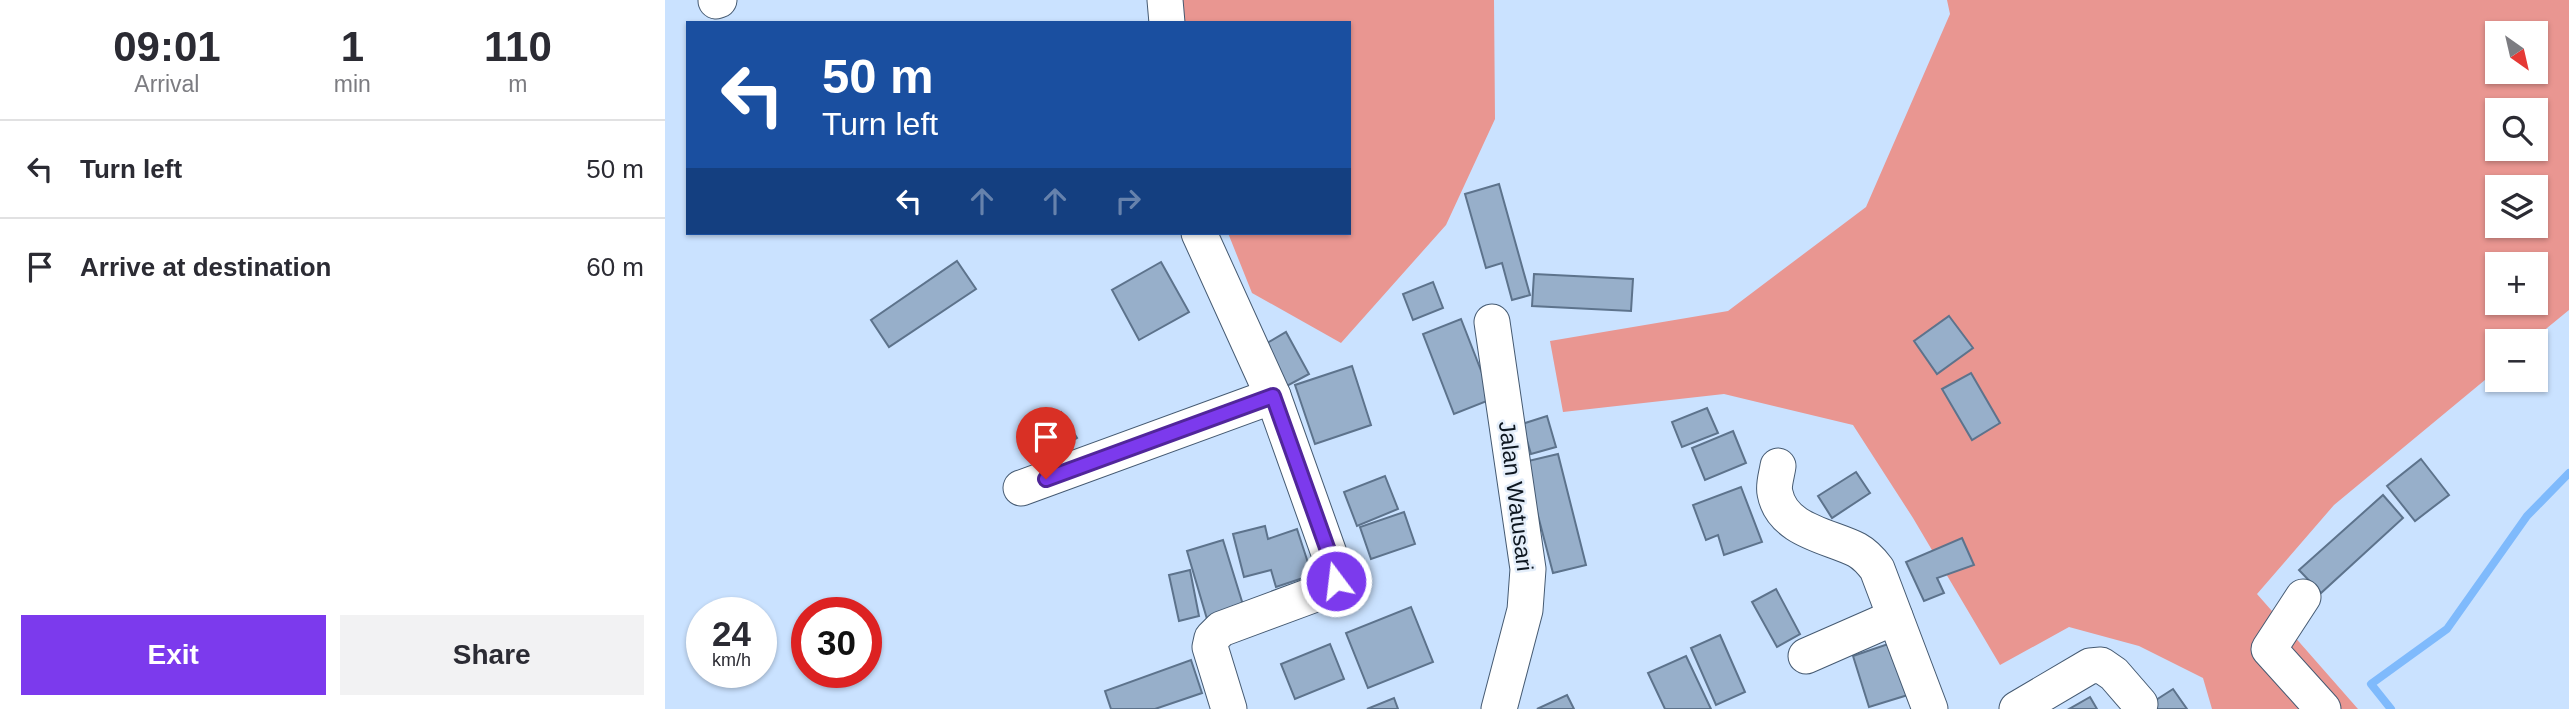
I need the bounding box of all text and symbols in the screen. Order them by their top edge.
north arrow [2485,21,2548,84]
map controls [2485,21,2548,392]
text: 09:01 [113,23,221,70]
text: 1 [341,23,364,70]
text: 110 [484,23,552,70]
icon: left [707,49,798,140]
text: 50 m [822,49,934,103]
text: Arrival [134,71,199,97]
text: min [334,71,371,97]
text: m [508,71,528,97]
button: search [2485,98,2548,161]
text: Turn left [822,106,938,142]
icon: left [21,150,59,188]
text: Turn left [80,154,182,184]
text: 50 m [586,154,644,184]
button: layers [2485,175,2548,238]
icon: left [890,182,928,220]
icon: ahead [963,182,1001,220]
icon: ahead [1036,182,1074,220]
icon: right [1109,182,1147,220]
icon: arrive [21,248,59,286]
text: Arrive at destination [80,252,331,282]
text: 60 m [586,252,644,282]
button: + [2485,252,2548,315]
button: − [2485,329,2548,392]
pin [1016,407,1076,479]
icon: arrive [1027,418,1065,456]
street label: Jalan Watusari [1494,419,1538,573]
position arrow [1299,544,1373,618]
speed limit sign: 30 [791,597,882,688]
text: 24 [712,614,751,653]
button: Exit [21,615,326,695]
button: Share [340,615,644,695]
text: km/h [712,650,751,670]

